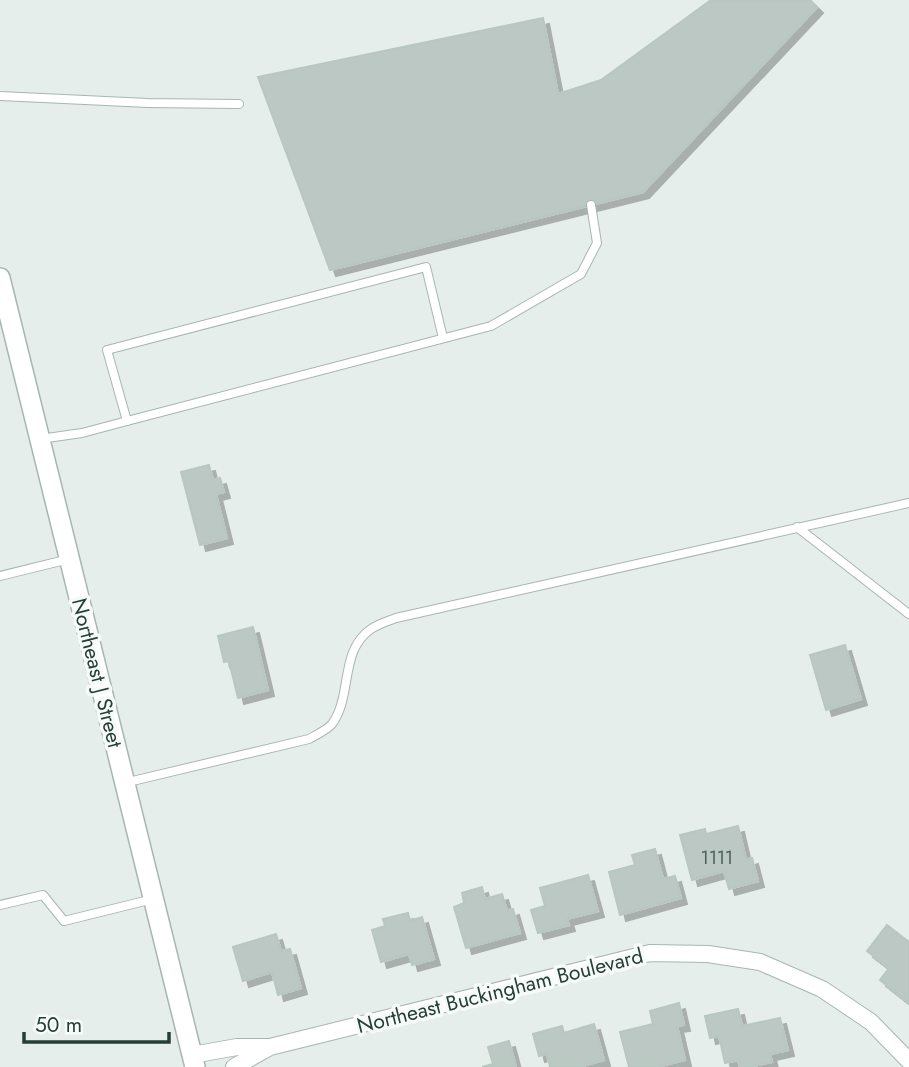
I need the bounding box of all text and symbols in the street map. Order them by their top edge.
street label: Northeast J Street [64,595,130,751]
house number: 1111 [701,845,733,871]
street label: Northeast Buckingham Boulevard [354,941,646,1041]
scale bar [24,1000,170,1044]
text: 50 m [35,1010,82,1040]

